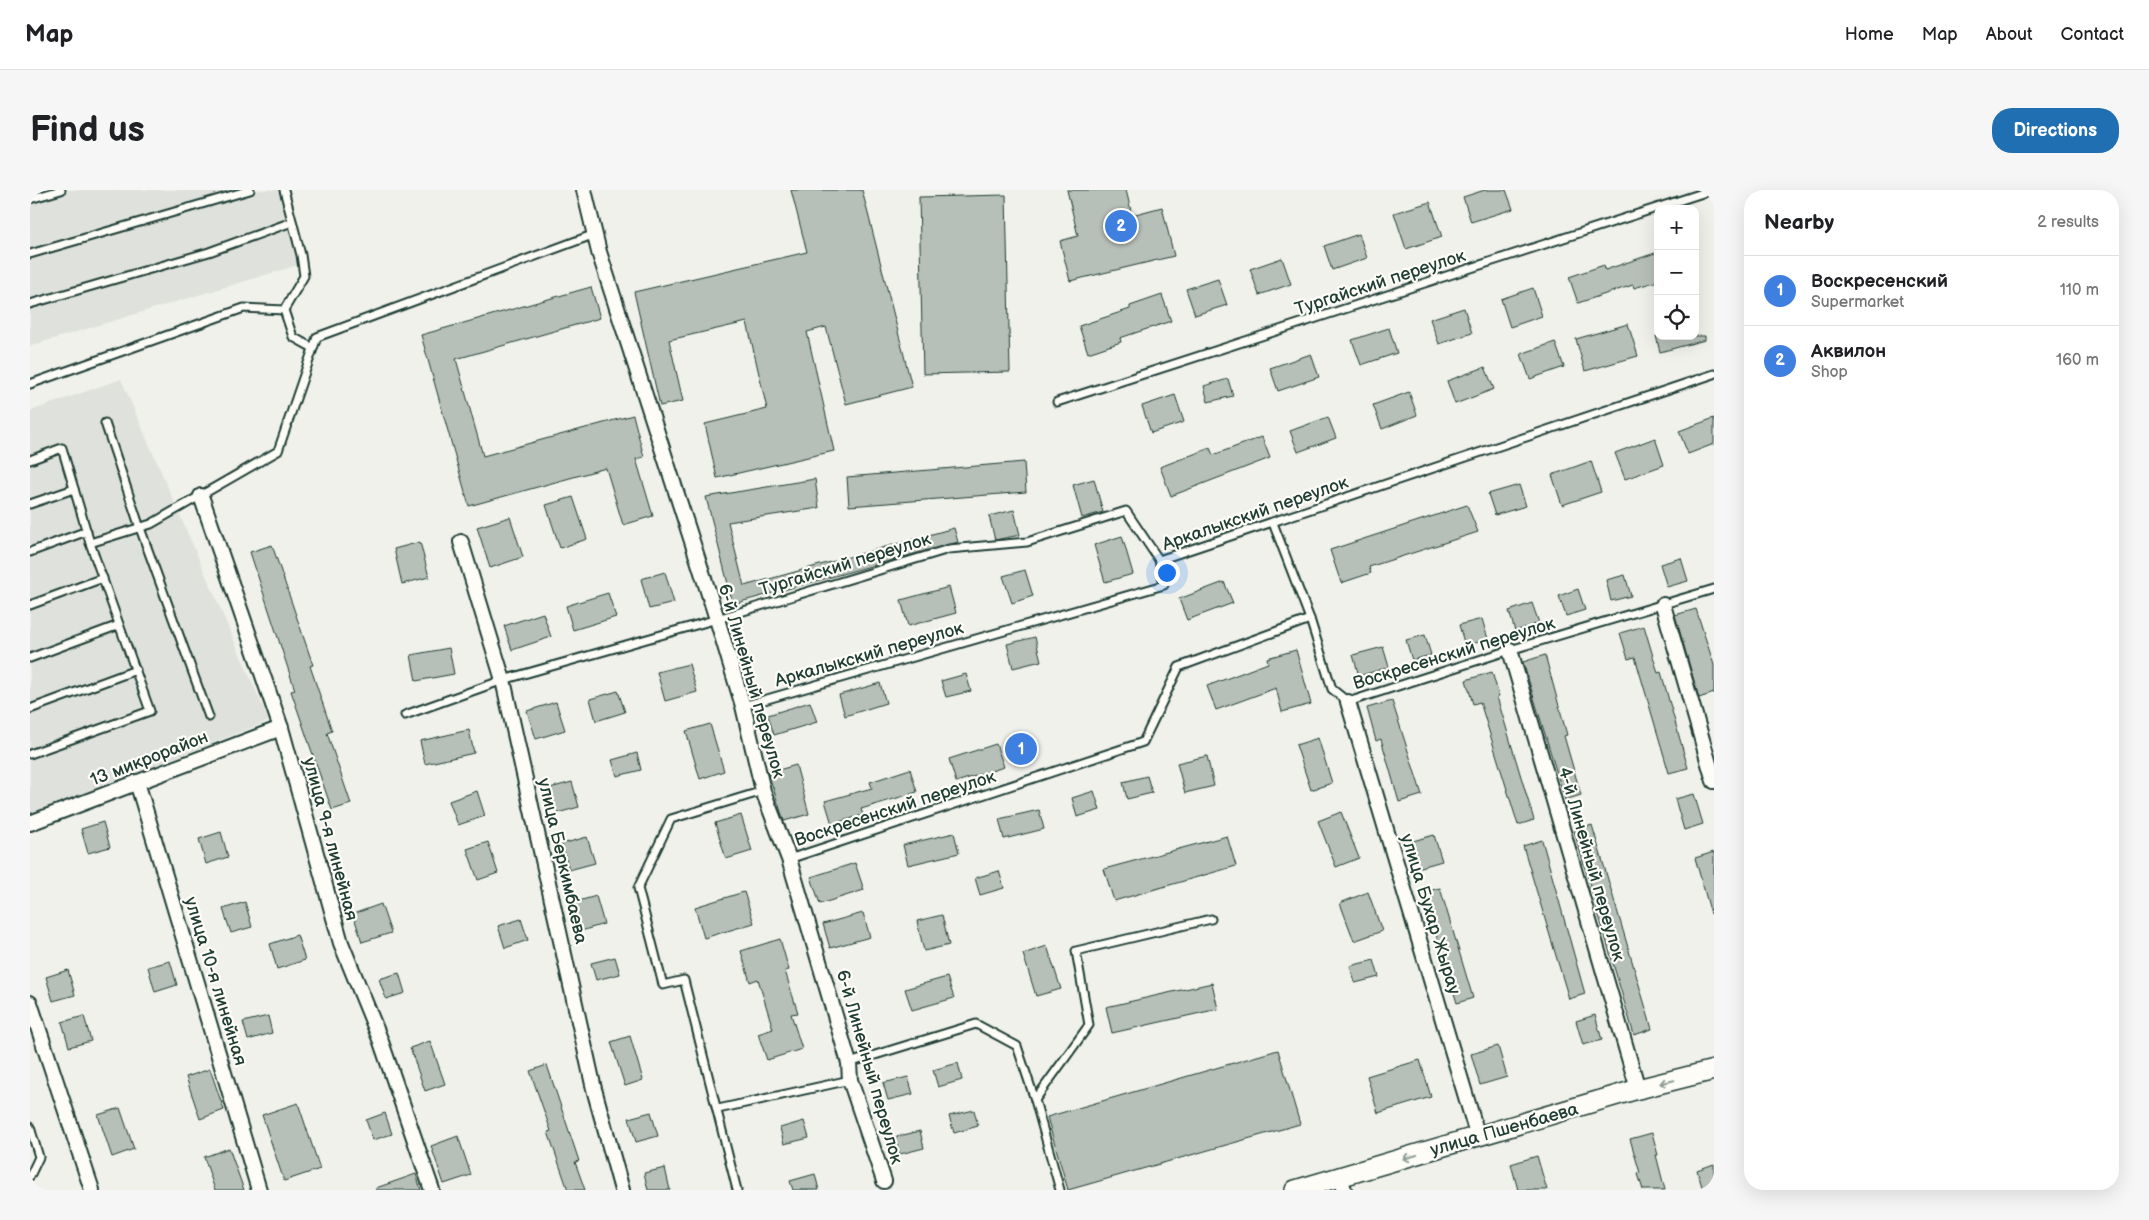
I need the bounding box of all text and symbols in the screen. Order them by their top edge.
text: Map [25,20,73,49]
text: Home [1845,24,1894,45]
text: Map [1922,24,1958,45]
text: About [1986,24,2033,45]
text: Contact [2061,24,2124,45]
button: Directions [1992,108,2119,153]
text: Find us [30,109,145,152]
map controls [1654,205,1699,340]
button: + [1654,205,1699,250]
pin: 2 [1105,207,1137,245]
text: Nearby [1764,210,1834,235]
text: 2 results [2037,213,2099,232]
street label: Тургайский переулок [1292,245,1469,320]
button: − [1654,250,1699,295]
text: Воскресенский [1811,270,1948,293]
text: 1 [1777,281,1783,300]
text: 110 m [2060,281,2099,300]
text: Supermarket [1811,293,1904,312]
button: locate [1654,295,1699,340]
text: Аквилон [1811,340,1886,363]
text: 2 [1775,351,1785,370]
text: 160 m [2056,351,2099,370]
text: Shop [1811,363,1848,382]
street label: Аркалыкский переулок [1159,472,1351,555]
street label: Тургайский переулок [757,528,934,601]
your location [1154,560,1180,586]
street label: 6-й Линейный переулок [714,582,789,781]
street label: Воскресенский переулок [1351,613,1558,694]
street label: Аркалыкский переулок [771,617,966,692]
street label: 13 микрорайон [87,726,211,791]
pin: 1 [1005,730,1037,768]
street label: улица 9-я линейная [299,755,362,923]
street label: 4-й Линейный переулок [1554,765,1629,964]
street label: Воскресенский переулок [792,766,999,851]
street label: улица Беркимбаева [533,776,592,946]
street label: улица Бухар Жырау [1396,831,1465,998]
street label: улица 10-я линейная [180,894,251,1068]
street label: 6-й Линейный переулок [832,968,907,1167]
one-way arrow [1659,1078,1675,1087]
street label: улица Пшенбаева [1428,1098,1581,1161]
one-way arrow [1402,1152,1418,1162]

